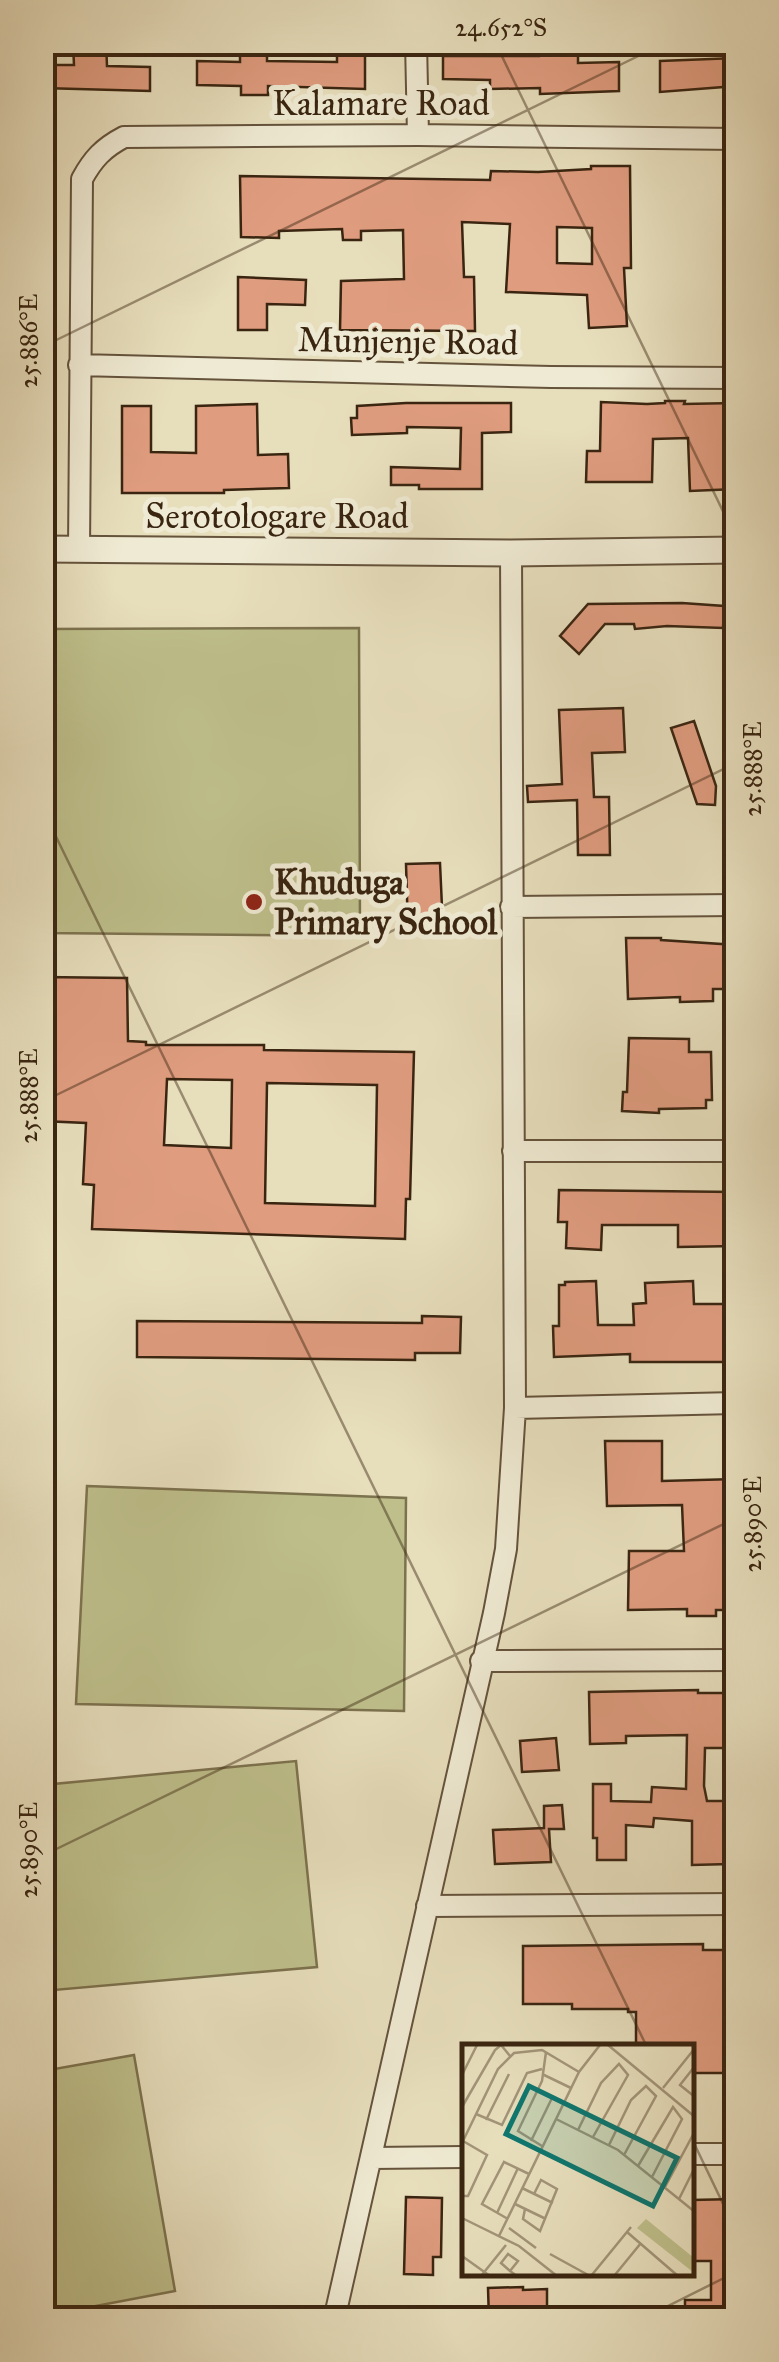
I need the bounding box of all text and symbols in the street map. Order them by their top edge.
text: 24.652°S [455,12,547,43]
street label: Kalamare Road [272,82,490,125]
text: 25.886°E [13,294,44,388]
street label: Munjenje Road [297,318,519,365]
street label: Serotologare Road [145,495,409,538]
text: 25.888°E [737,721,768,817]
place label: Khuduga Primary School [274,861,498,944]
marker: Khuduga Primary School [243,891,265,913]
text: 25.888°E [13,1048,44,1144]
text: 25.890°E [737,1476,768,1572]
text: 25.890°E [13,1802,44,1898]
inset map [462,2044,694,2277]

